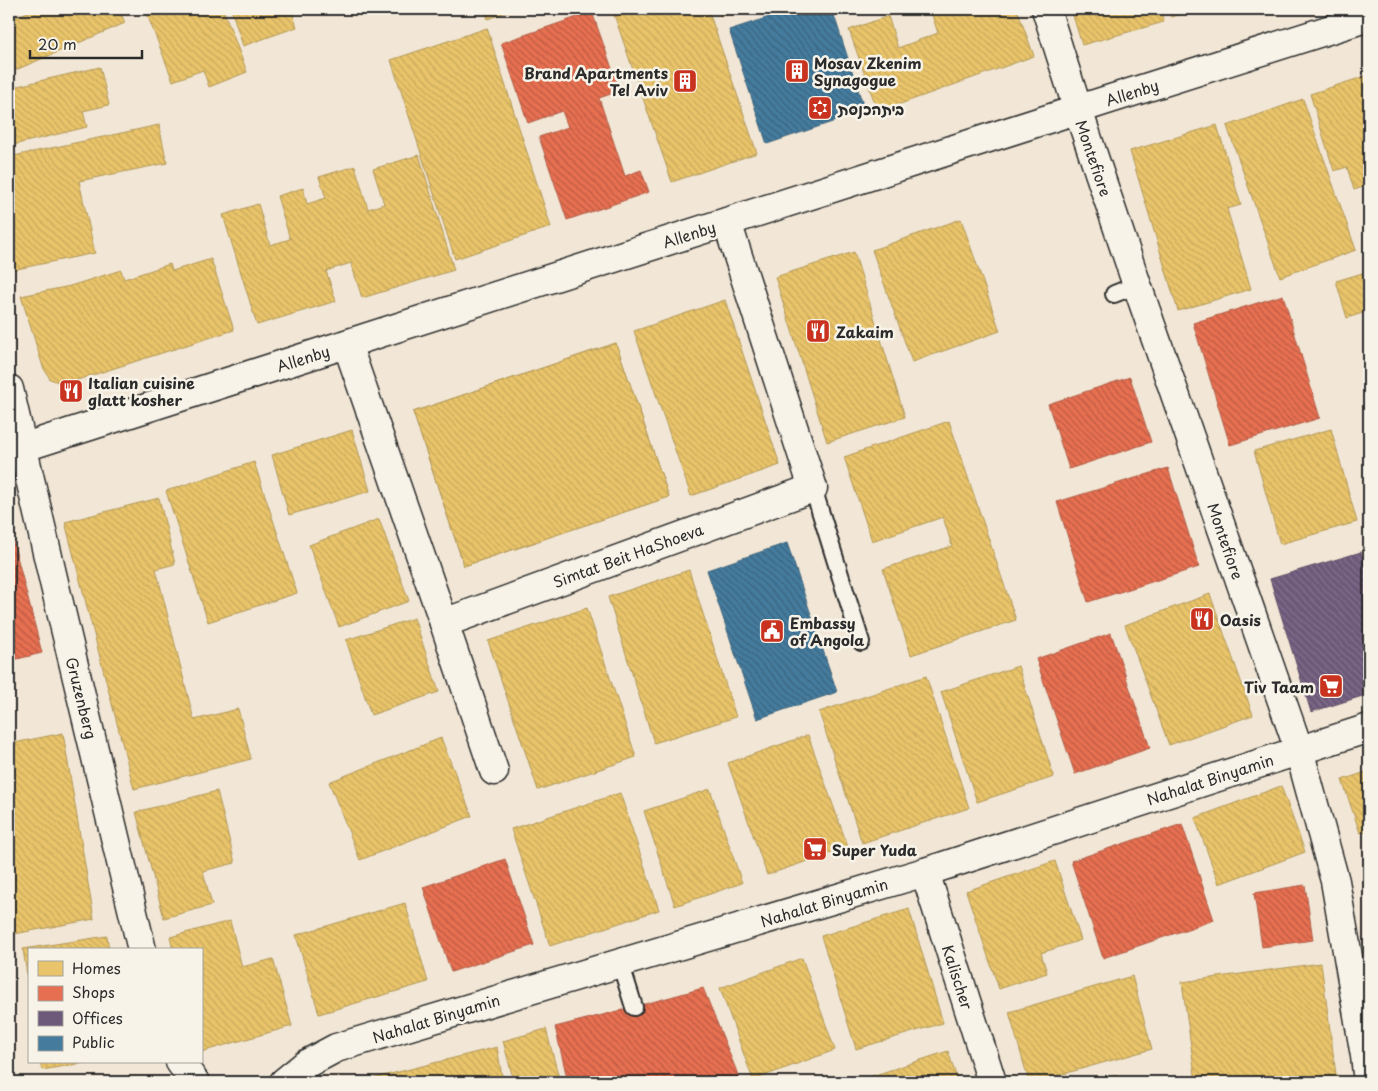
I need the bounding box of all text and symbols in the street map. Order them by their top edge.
scale bar [30,28,142,60]
text: 20 m [38,32,77,55]
place label: Mosav Zkenim Synagogue [814,51,921,91]
building icon: Mosav Zkenim Synagogue [784,58,810,84]
place label: Brand Apartments Tel Aviv [524,61,669,101]
building icon: Brand Apartments Tel Aviv [672,68,698,94]
street label: Allenby [1103,73,1161,111]
synagogue icon: ביתהכנסת [807,95,833,121]
place label: ביתהכנסת [837,97,904,120]
street label: Montefiore [1070,117,1118,199]
street label: Allenby [660,215,718,253]
restaurant icon: Zakaim [805,318,831,344]
place label: Zakaim [836,320,894,343]
street label: Allenby [274,339,332,377]
place label: Italian cuisine glatt kosher [88,371,195,411]
restaurant icon: Italian cuisine glatt kosher [58,378,84,404]
street label: Montefiore [1202,500,1250,582]
street label: Simtat Beit HaShoeva [550,517,707,593]
restaurant icon: Oasis [1189,606,1215,632]
place label: Oasis [1220,608,1261,631]
place label: Embassy of Angola [790,611,864,651]
public building icon: Embassy of Angola [759,618,785,644]
street label: Gruzenberg [61,655,103,741]
supermarket icon: Tiv Taam [1318,673,1344,699]
place label: Tiv Taam [1244,675,1314,698]
street label: Nahalat Binyamin [1144,748,1276,810]
supermarket icon: Super Yuda [802,836,828,862]
place label: Super Yuda [832,838,918,861]
street label: Nahalat Binyamin [757,872,891,932]
street label: Kalischer [937,942,979,1012]
legend [28,948,202,1064]
text: Homes [72,956,121,979]
text: Shops [72,980,115,1003]
street label: Nahalat Binyamin [369,988,503,1048]
text: Offices [72,1006,123,1029]
text: Public [72,1030,115,1053]

